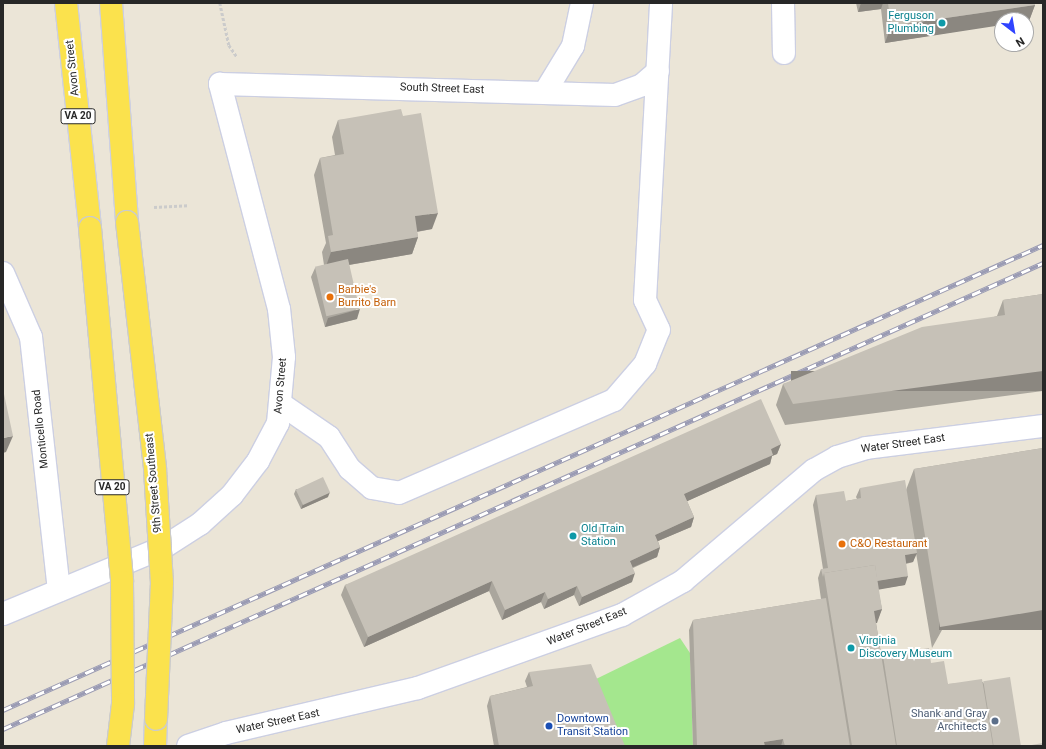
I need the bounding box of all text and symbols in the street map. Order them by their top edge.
place label: Ferguson Plumbing [888,10,934,36]
north arrow [994,12,1034,52]
marker: Ferguson Plumbing [937,18,947,28]
text: N [1013,34,1027,49]
street label: Avon Street [63,39,83,97]
street label: South Street East [400,81,484,97]
road number: VA 20 [60,108,96,124]
place label: Barbie's Burrito Barn [338,284,396,310]
marker: Barbie's Burrito Barn [325,292,335,302]
street label: Avon Street [272,357,290,415]
street label: Monticello Road [30,389,52,469]
street label: Water Street East [860,432,946,456]
street label: 9th Street Southeast [143,433,165,533]
road number: VA 20 [94,479,130,495]
place label: Old Train Station [581,523,625,549]
marker: Old Train Station [568,531,578,541]
place label: C&O Restaurant [850,537,927,551]
marker: C&O Restaurant [837,539,847,549]
street label: Water Street East [545,605,629,649]
place label: Virginia Discovery Museum [859,635,952,661]
marker: Virginia Discovery Museum [846,643,856,653]
street label: Water Street East [235,707,321,737]
place label: Shank and Gray Architects [911,708,987,734]
place label: Downtown Transit Station [557,713,628,739]
marker: Shank and Gray Architects [990,716,1000,726]
marker: Downtown Transit Station [544,721,554,731]

